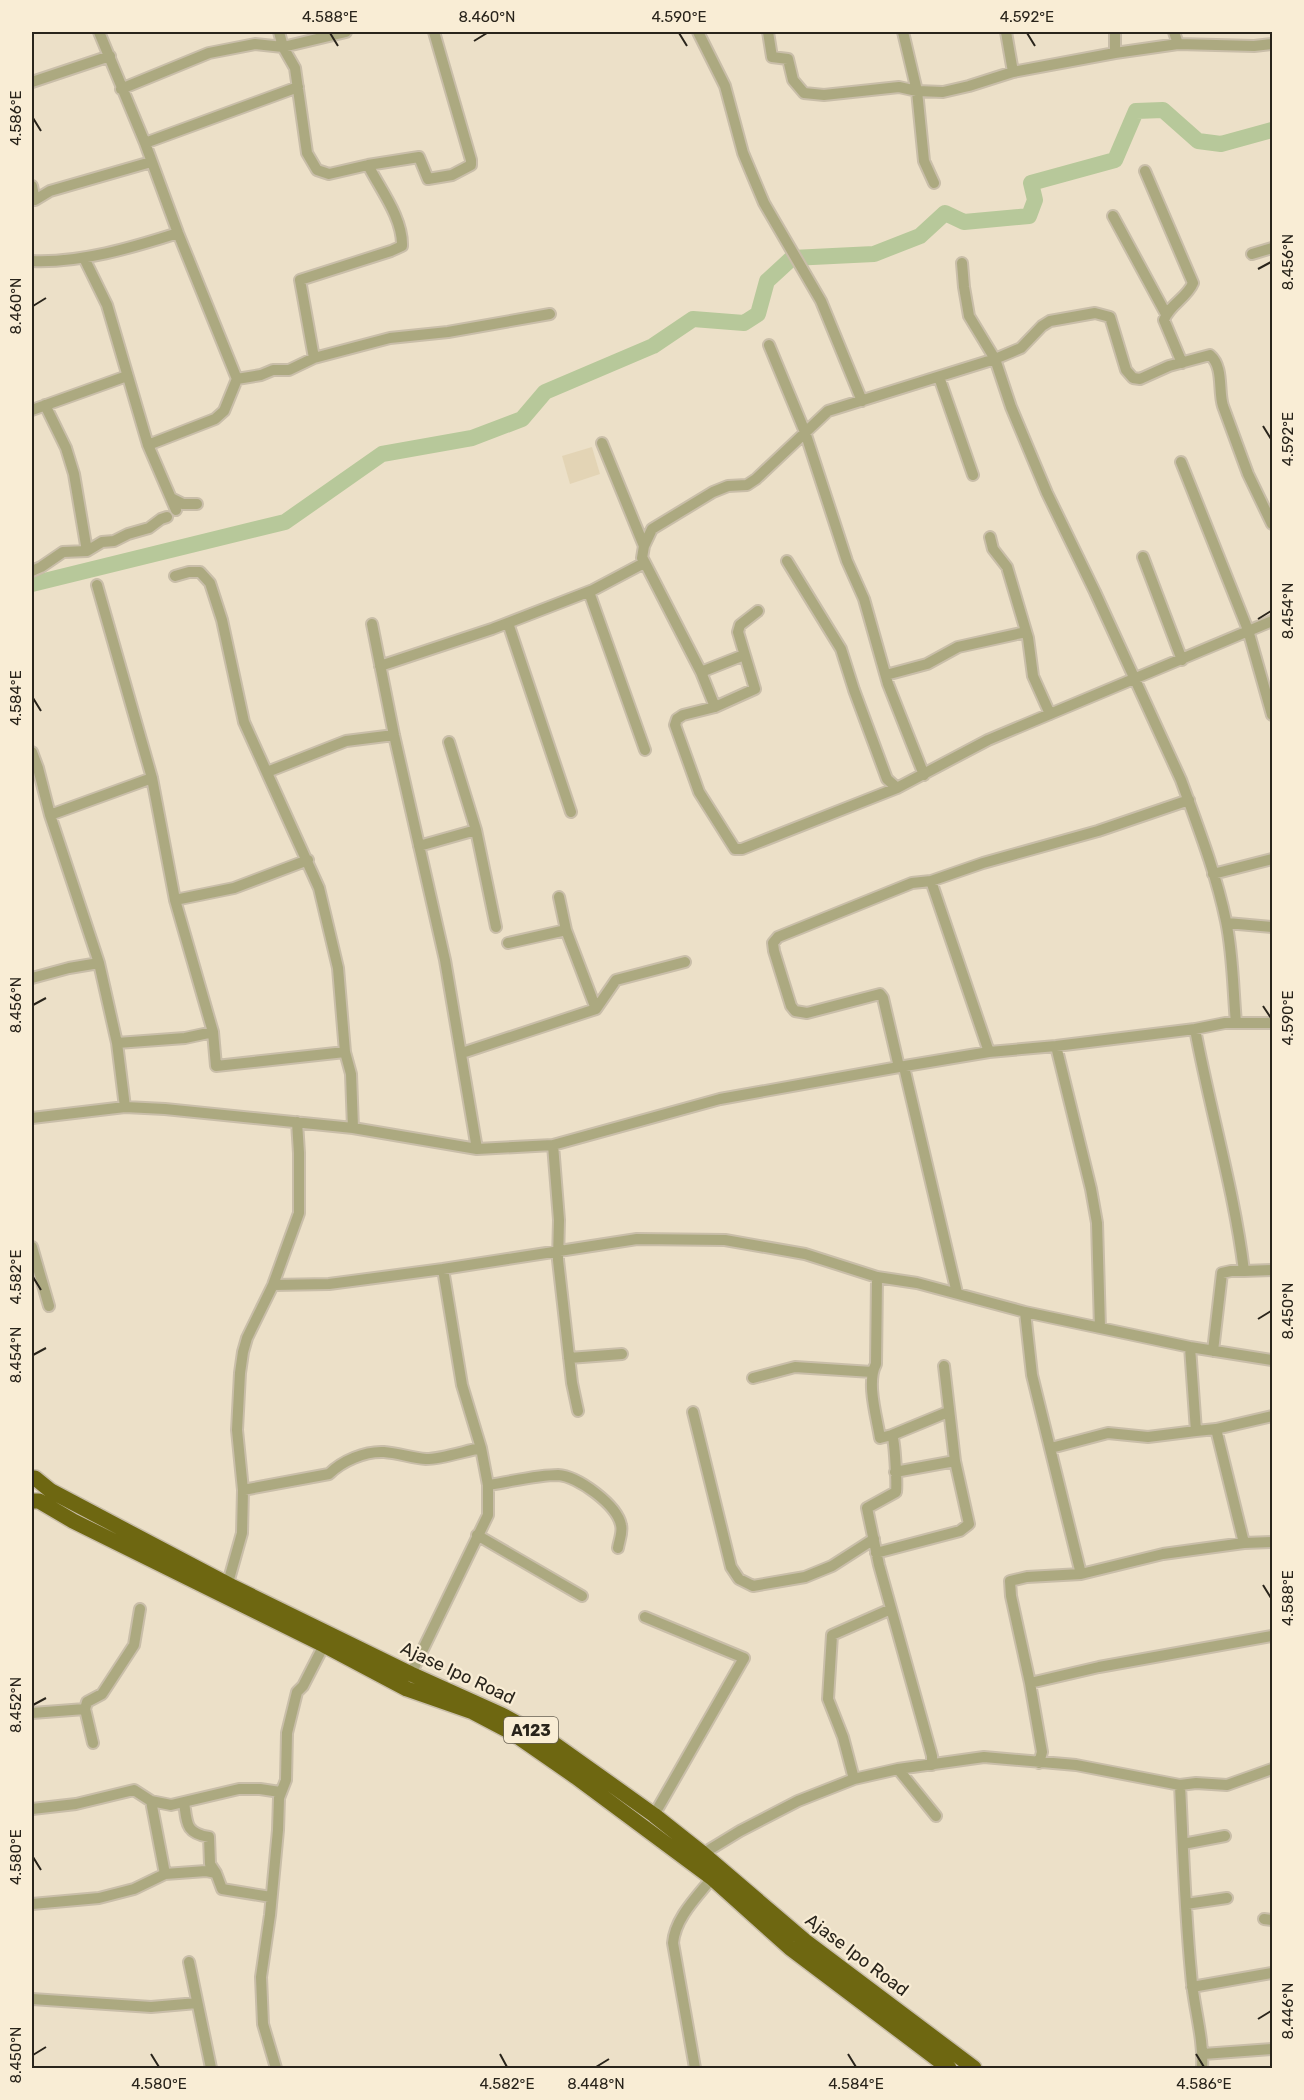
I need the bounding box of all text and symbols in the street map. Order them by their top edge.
text: 4.588°E [302,8,358,26]
text: 8.460°N [458,8,516,26]
text: 4.590°E [651,8,707,26]
text: 4.592°E [1000,8,1054,26]
text: 4.586°E [7,90,25,146]
text: 8.456°N [1279,234,1297,290]
text: 8.460°N [7,277,25,335]
text: 4.592°E [1279,412,1297,466]
text: 8.454°N [1279,583,1297,639]
text: 4.584°E [7,670,25,726]
text: 8.456°N [7,977,25,1033]
text: 4.590°E [1279,990,1297,1046]
text: 4.582°E [7,1249,25,1305]
text: 8.450°N [1279,1283,1297,1339]
text: 8.454°N [7,1327,25,1383]
text: 4.588°E [1279,1570,1297,1626]
street label: Ajase Ipo Road [397,1637,519,1709]
text: 8.452°N [7,1677,25,1733]
road number: A123 [504,1717,558,1743]
text: 4.580°E [7,1829,25,1885]
street label: Ajase Ipo Road [801,1909,913,2001]
text: 8.446°N [1279,1983,1297,2039]
text: 8.450°N [7,2027,25,2083]
text: 4.580°E [131,2075,187,2093]
text: 4.582°E [479,2075,535,2093]
text: 8.448°N [567,2075,625,2093]
text: 4.584°E [828,2075,884,2093]
text: 4.586°E [1176,2075,1232,2093]

